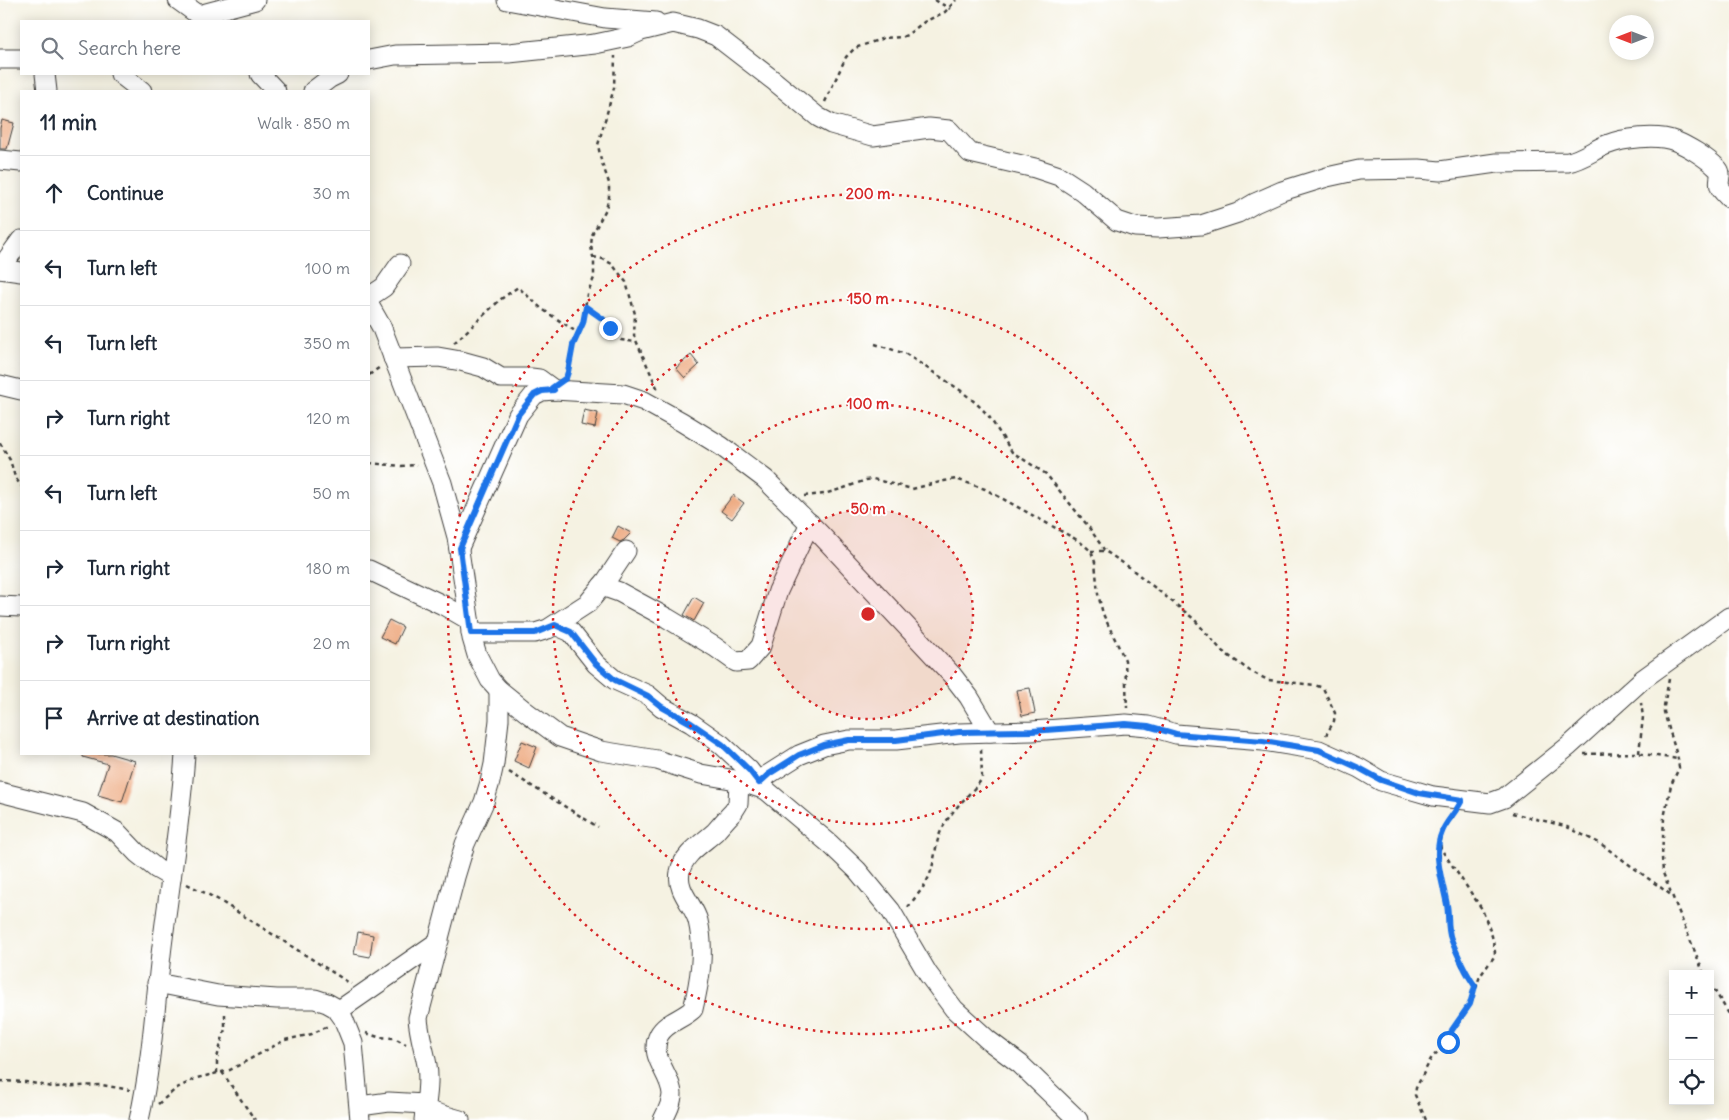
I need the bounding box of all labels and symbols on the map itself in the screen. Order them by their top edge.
north arrow [1609,15,1654,60]
text: 200 m [846,184,890,203]
text: 150 m [847,289,889,308]
route end [599,317,622,340]
text: 100 m [847,394,889,413]
text: 50 m [850,499,886,518]
centre of rings [859,605,877,623]
route start [1437,1031,1460,1054]

